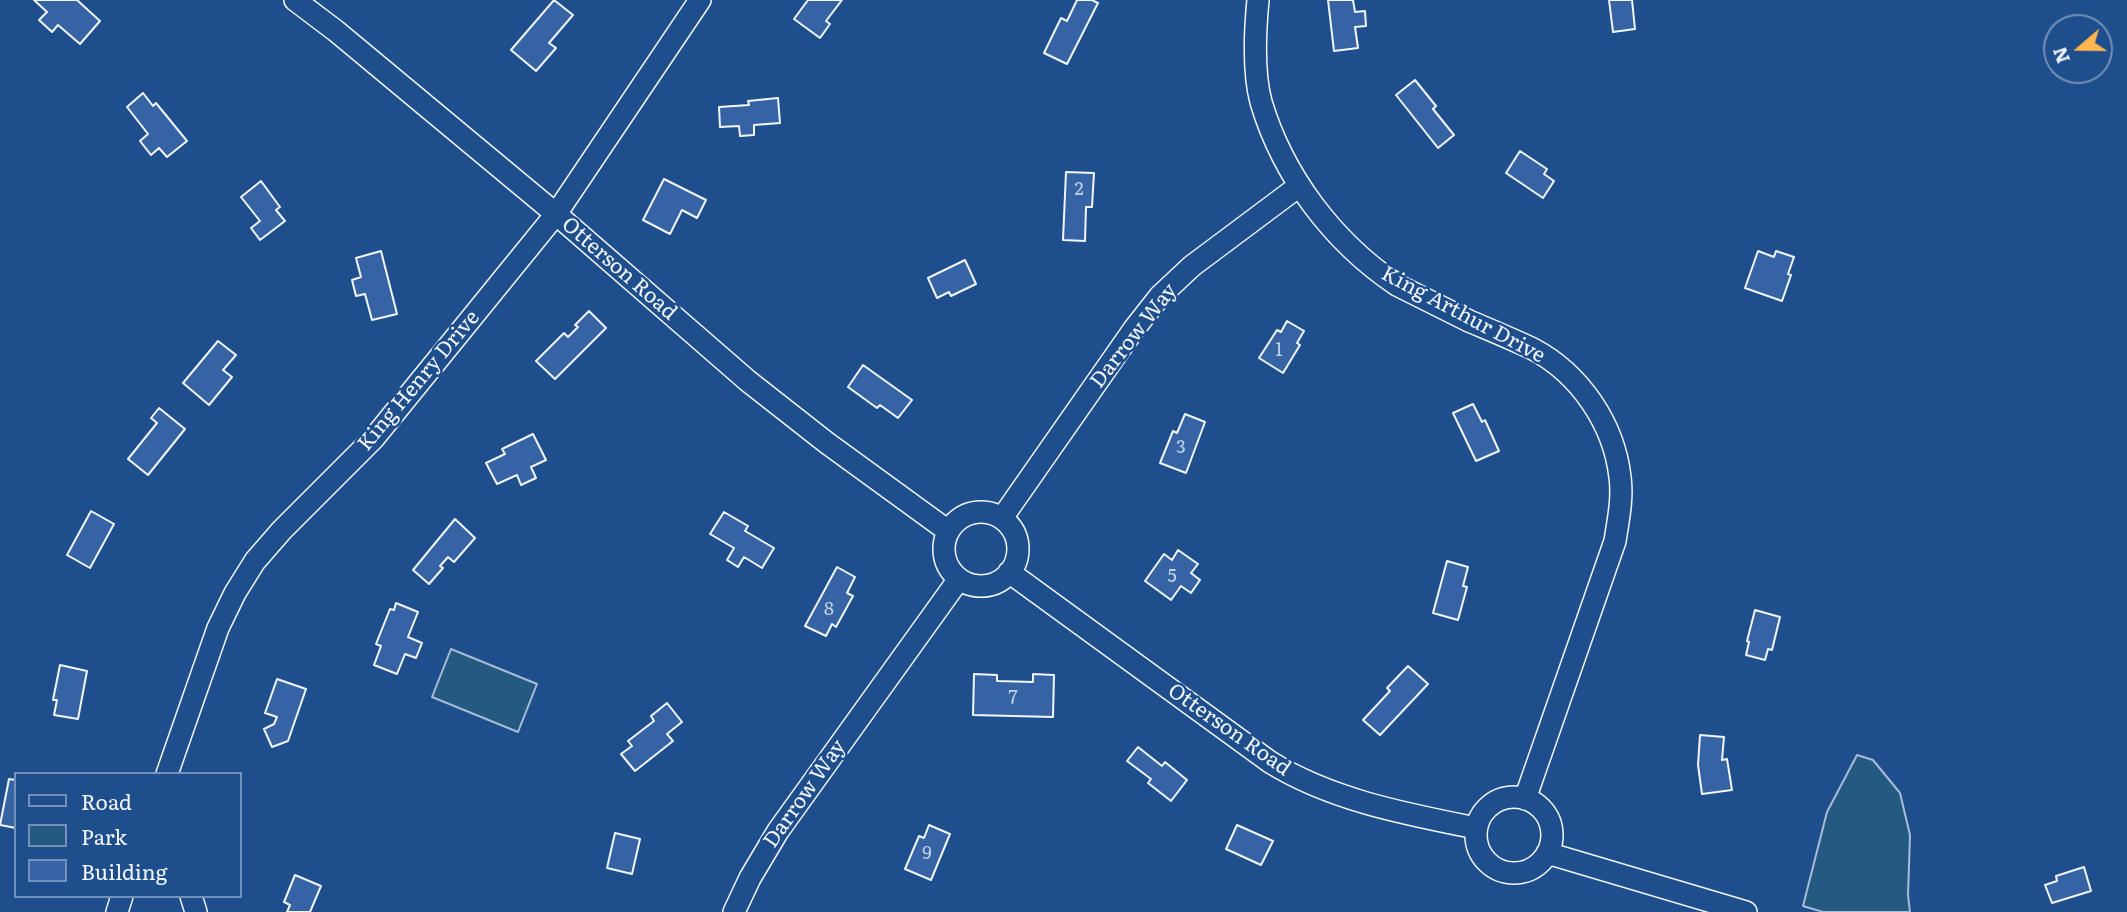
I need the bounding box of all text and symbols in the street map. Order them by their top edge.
north arrow [2043,14,2113,84]
text: N [2044,43,2076,68]
house number: 2 [1074,179,1084,201]
street label: Otterson Road [556,212,682,326]
street label: King Arthur Drive [1377,261,1549,369]
street label: Darrow Way [1085,279,1183,393]
street label: King Henry Drive [353,306,485,456]
house number: 1 [1275,340,1283,362]
house number: 3 [1176,437,1186,459]
house number: 5 [1167,566,1177,588]
house number: 8 [824,599,834,621]
street label: Otterson Road [1163,678,1295,782]
house number: 7 [1008,687,1018,709]
street label: Darrow Way [759,735,851,853]
legend [14,772,242,898]
text: Road [81,785,132,816]
text: Park [81,820,127,851]
house number: 9 [922,843,932,865]
text: Building [81,855,167,886]

